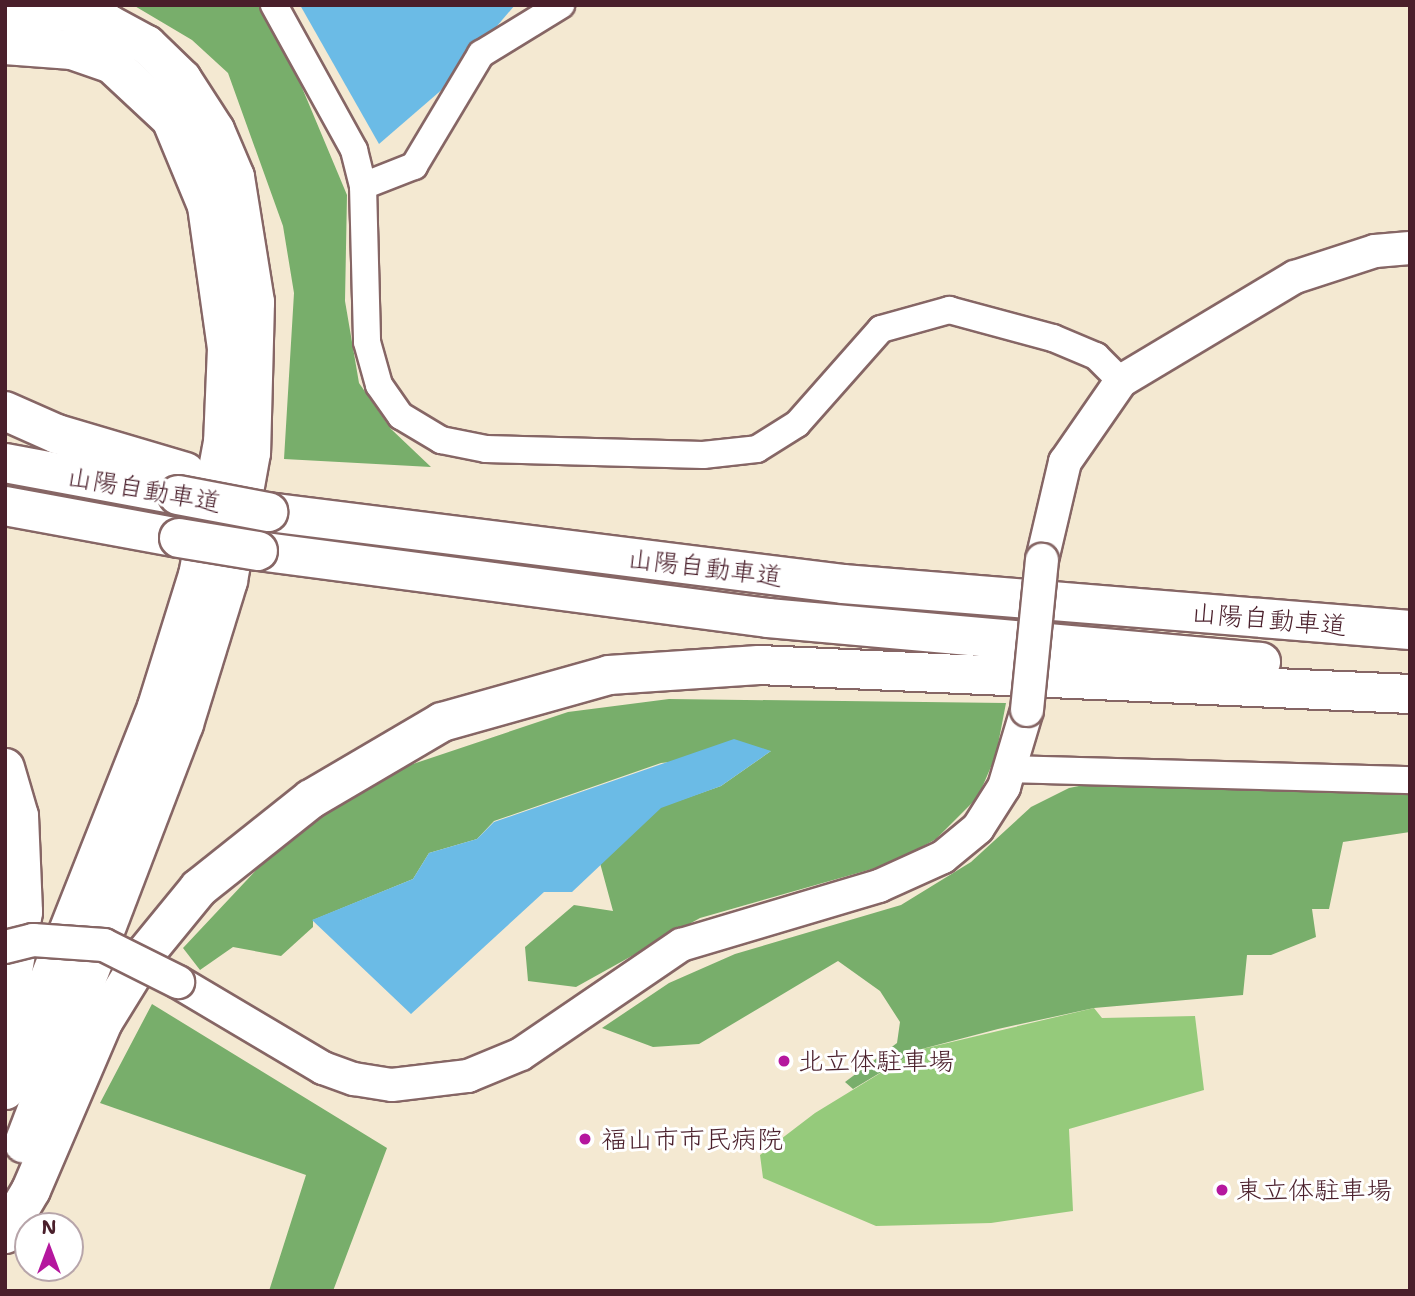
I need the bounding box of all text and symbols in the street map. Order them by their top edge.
street label: 山陽自動車道 [64,460,224,518]
street label: 山陽自動車道 [626,542,784,592]
street label: 山陽自動車道 [1190,597,1348,641]
place label: 北立体駐車場 [798,1045,954,1077]
marker: 北立体駐車場 [776,1053,792,1069]
place label: 福山市市民病院 [601,1123,783,1155]
marker: 福山市市民病院 [575,1129,595,1149]
place label: 東立体駐車場 [1236,1174,1392,1206]
marker: 東立体駐車場 [1214,1182,1230,1198]
north arrow [14,1212,84,1282]
text: N [41,1215,57,1240]

